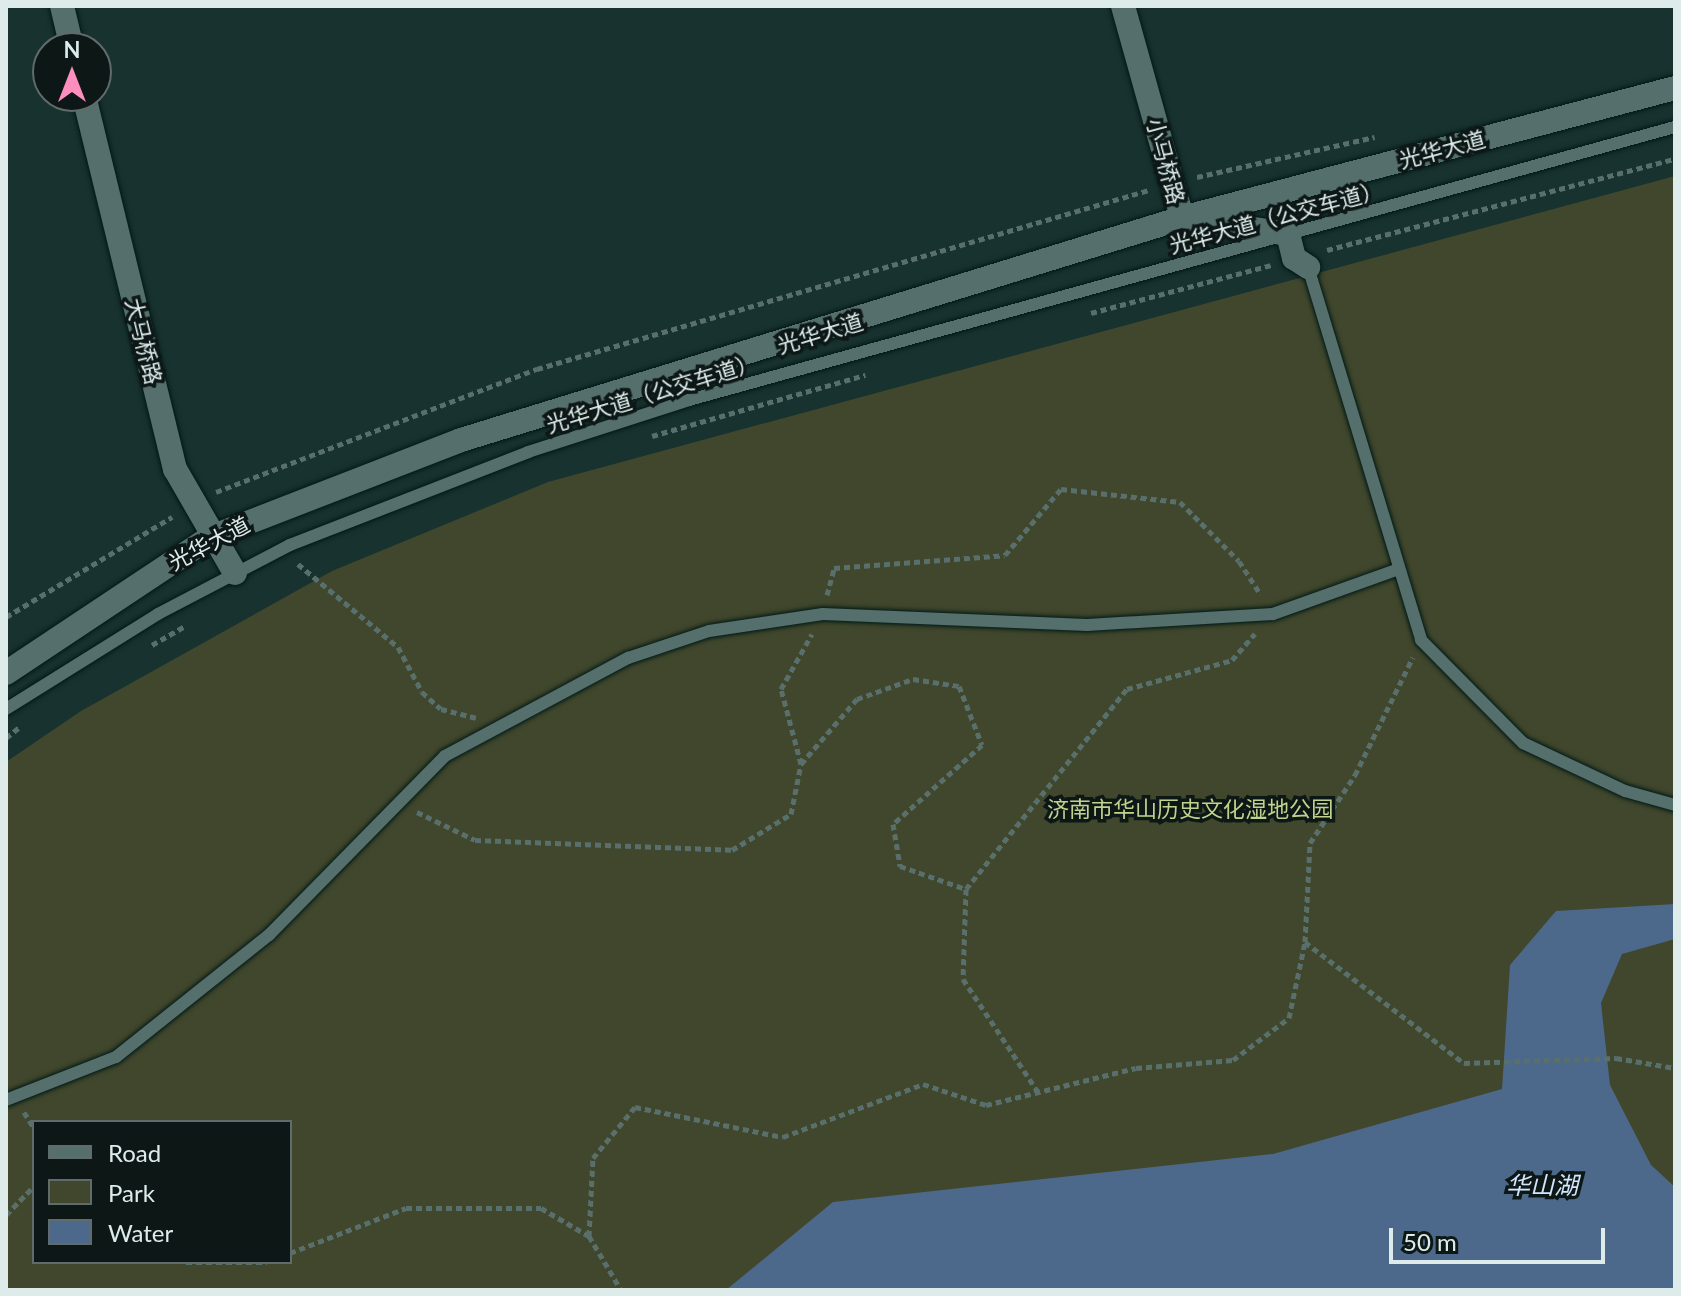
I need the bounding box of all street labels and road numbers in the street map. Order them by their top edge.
street label: 小马桥路 [1142,115,1190,207]
street label: 光华大道 [1396,125,1488,173]
street label: 光华大道（公交车道） [1166,176,1386,258]
street label: 大马桥路 [121,295,167,387]
street label: 光华大道 [774,308,866,358]
street label: 光华大道（公交车道） [543,348,761,438]
street label: 光华大道 [164,511,254,575]

